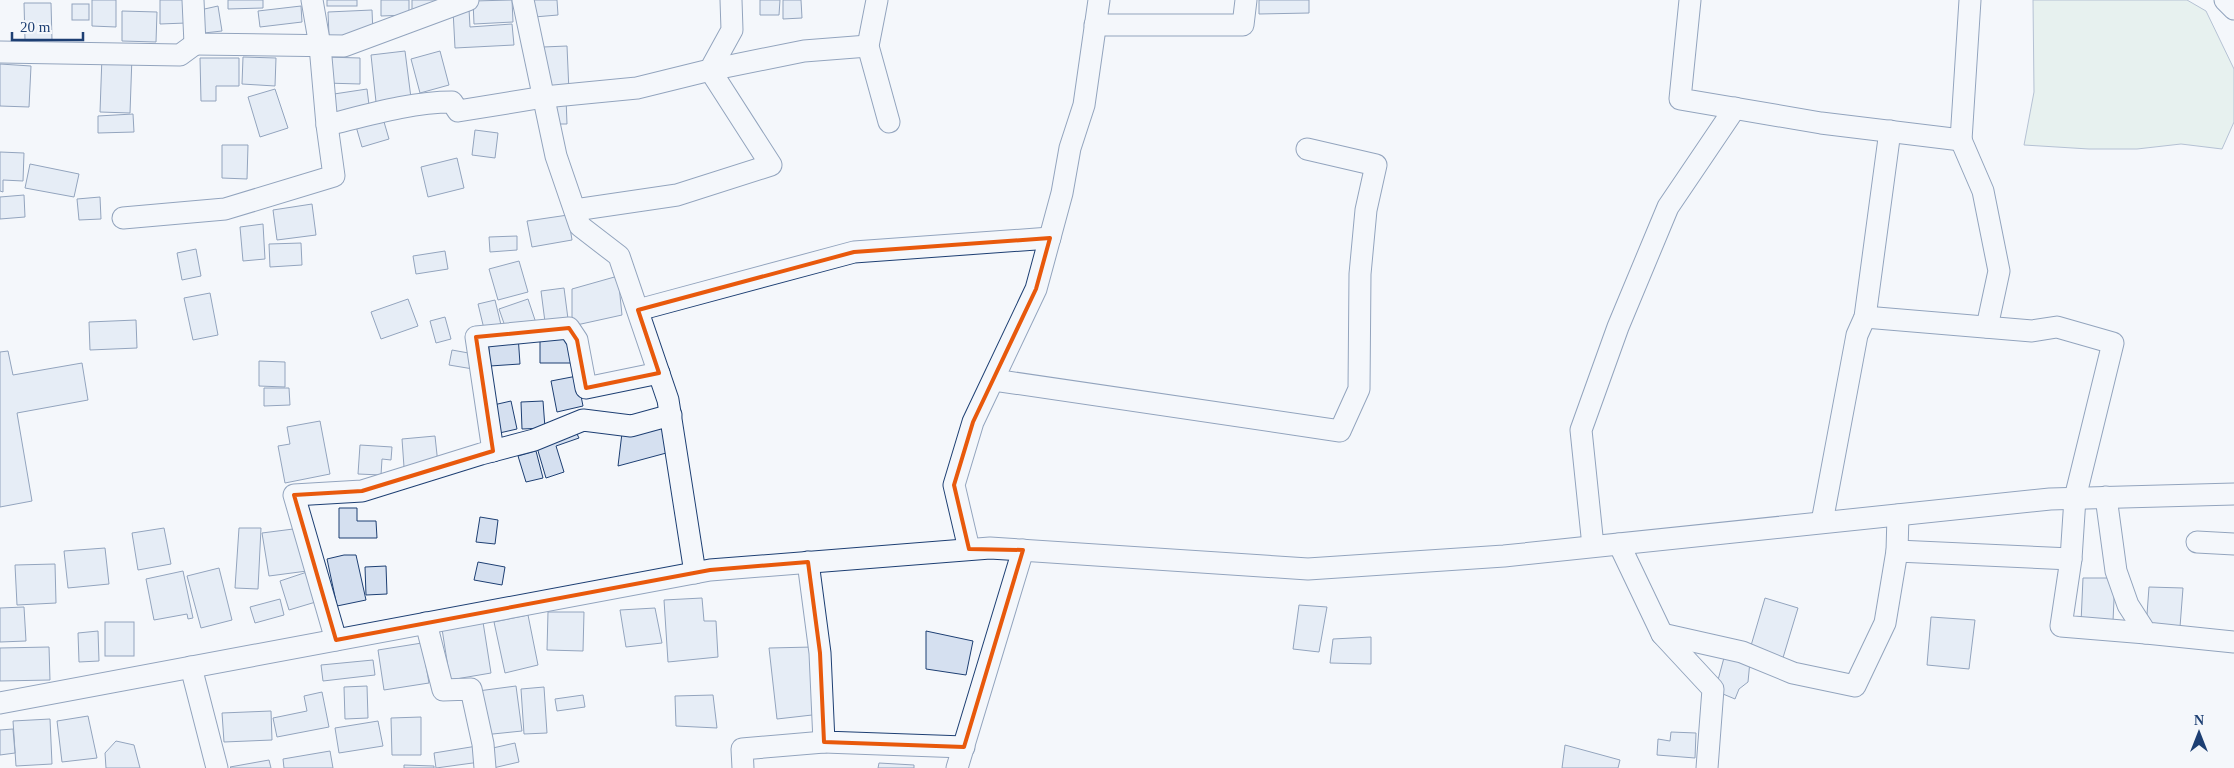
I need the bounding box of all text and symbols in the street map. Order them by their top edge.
scale bar [12,10,84,42]
text: 20 m [20,19,51,35]
north arrow [2174,708,2224,758]
text: N [2194,713,2204,728]

